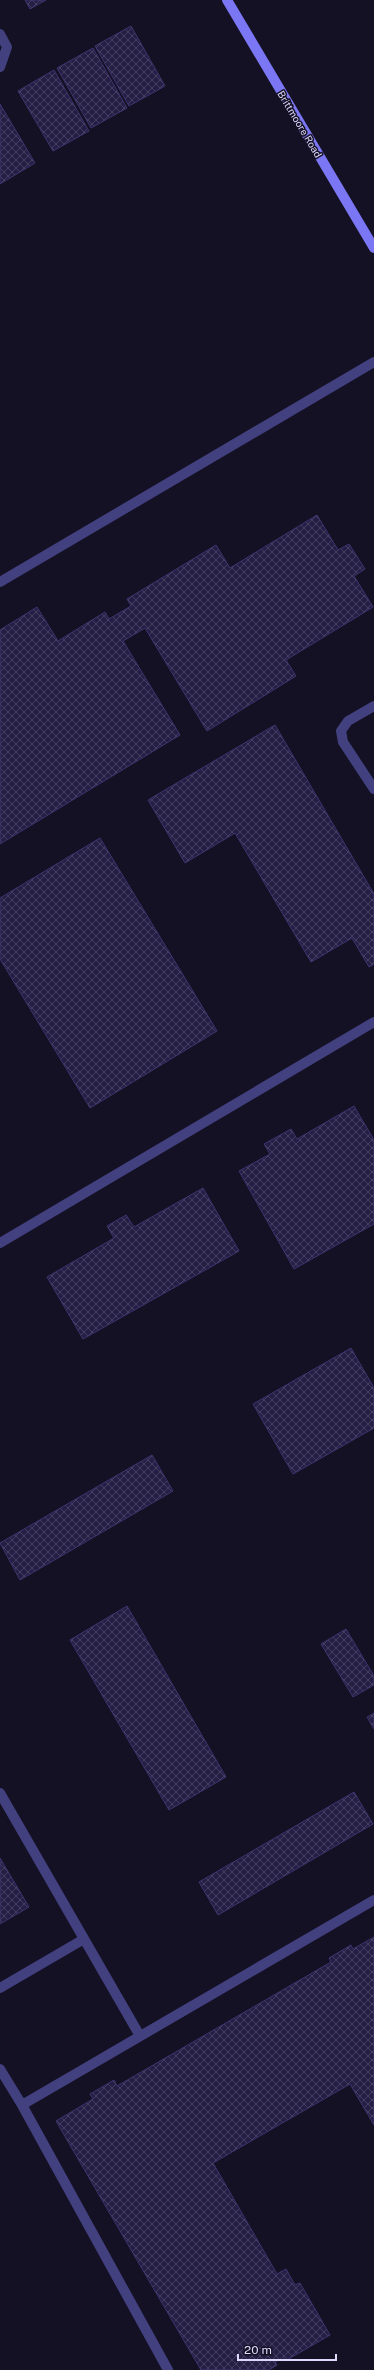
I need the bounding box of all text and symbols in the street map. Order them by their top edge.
street label: Brittmoore Road [275,88,325,160]
scale bar [238,2336,336,2362]
text: 20 m [244,2343,272,2357]

